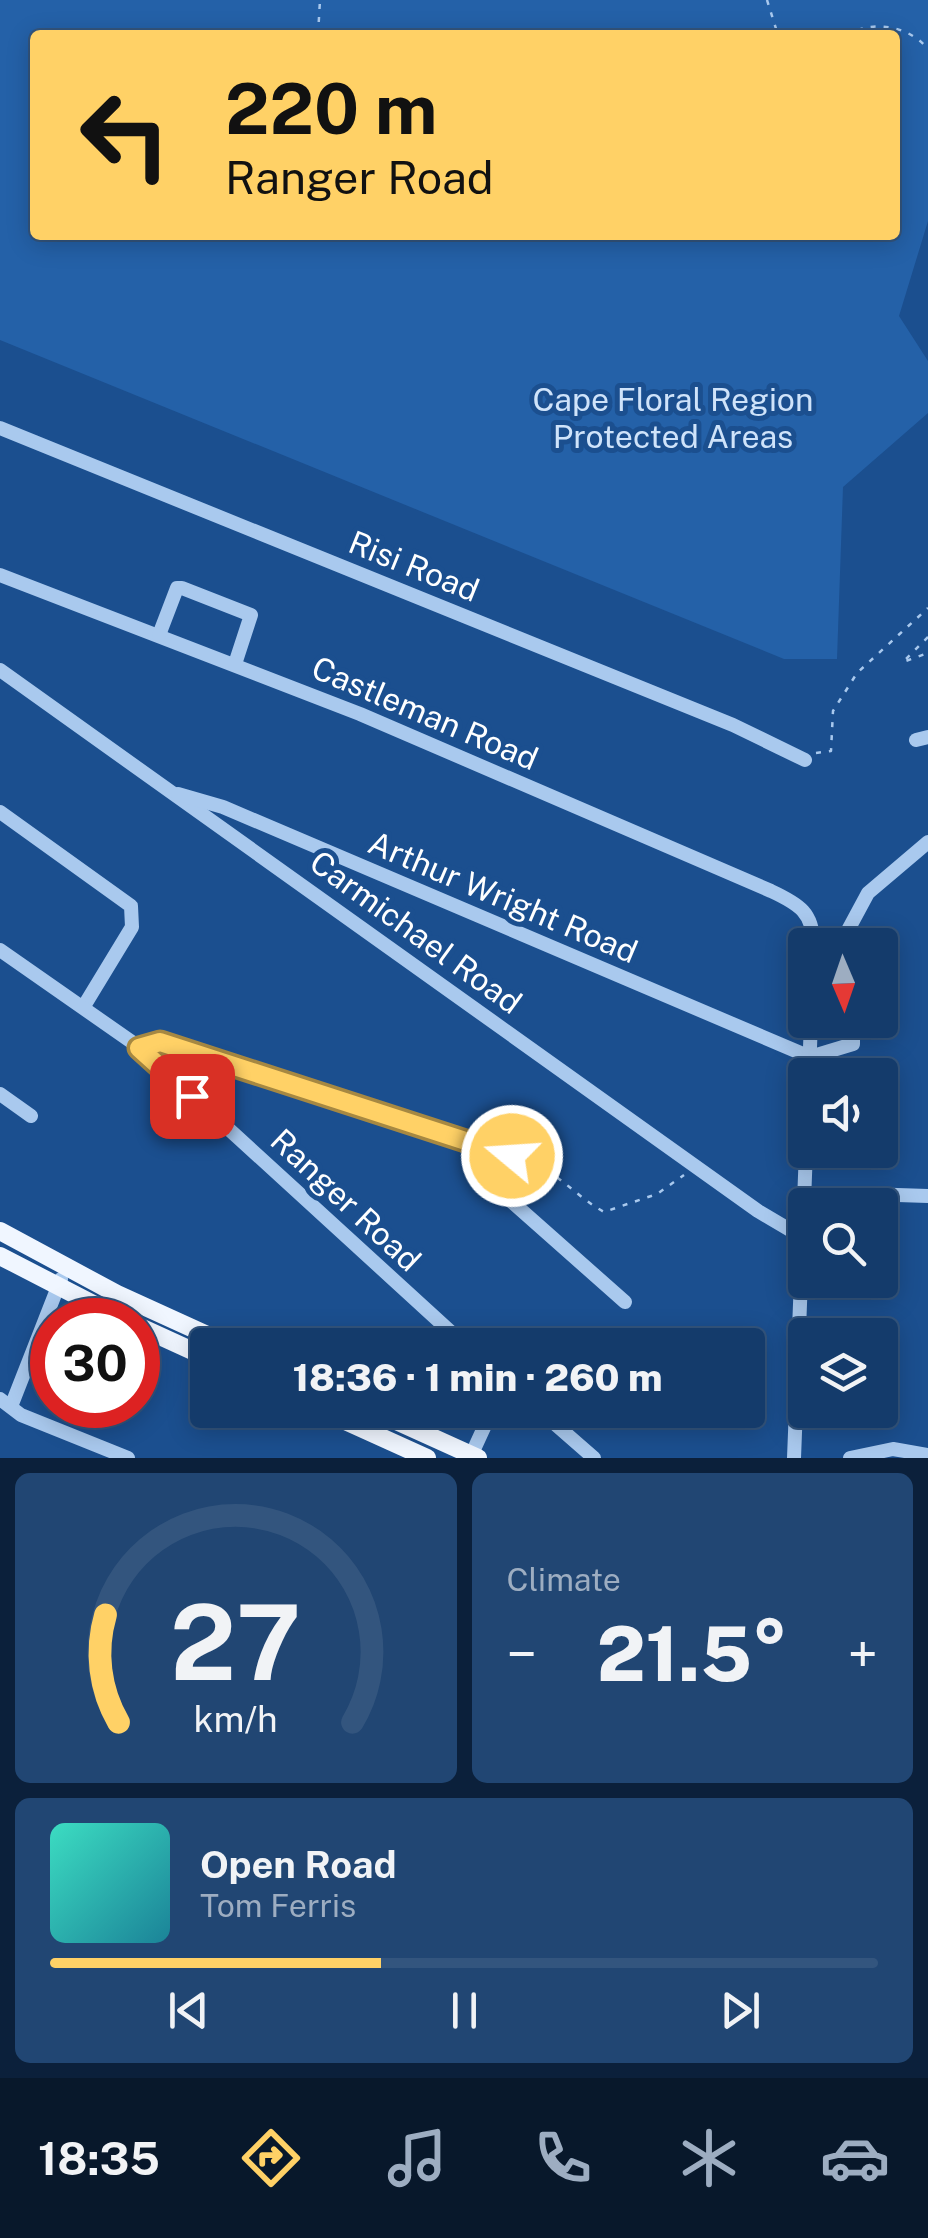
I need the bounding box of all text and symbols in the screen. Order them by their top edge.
text: 220 m [225,67,438,150]
icon: left [60,70,190,200]
text: Ranger Road [225,151,494,204]
park label: Cape Floral Region Protected Areas [533,381,813,455]
street label: Risi Road [344,523,484,609]
street label: Castleman Road [306,649,544,777]
street label: Arthur Wright Road [363,824,643,970]
street label: Carmichael Road [303,843,529,1021]
north arrow [788,928,898,1038]
map controls [788,928,898,1428]
pin [150,1054,235,1139]
button: sound [788,1058,898,1168]
icon: arrive [165,1069,220,1124]
position arrow [460,1104,564,1208]
street label: Ranger Road [264,1121,428,1279]
button: search [788,1188,898,1298]
speed limit sign: 30 [30,1298,160,1428]
button: layers [788,1318,898,1428]
text: 18:36 · 1 min · 260 m [292,1355,663,1400]
text: Climate [507,1561,621,1598]
text: 27 [170,1581,301,1703]
text: 21.5° [597,1610,788,1698]
text: − [507,1622,537,1686]
text: + [848,1622,878,1686]
text: km/h [194,1698,278,1740]
text: Open Road [200,1842,397,1887]
text: Tom Ferris [200,1887,356,1924]
icon: previous [161,1983,216,2038]
icon: pause [437,1983,492,2038]
icon: next [713,1983,768,2038]
icon: directions [236,2123,306,2193]
icon: music [382,2123,452,2193]
icon: phone [528,2123,598,2193]
icon: climate [674,2123,744,2193]
icon: car [820,2123,890,2193]
text: 18:35 [38,2132,160,2185]

